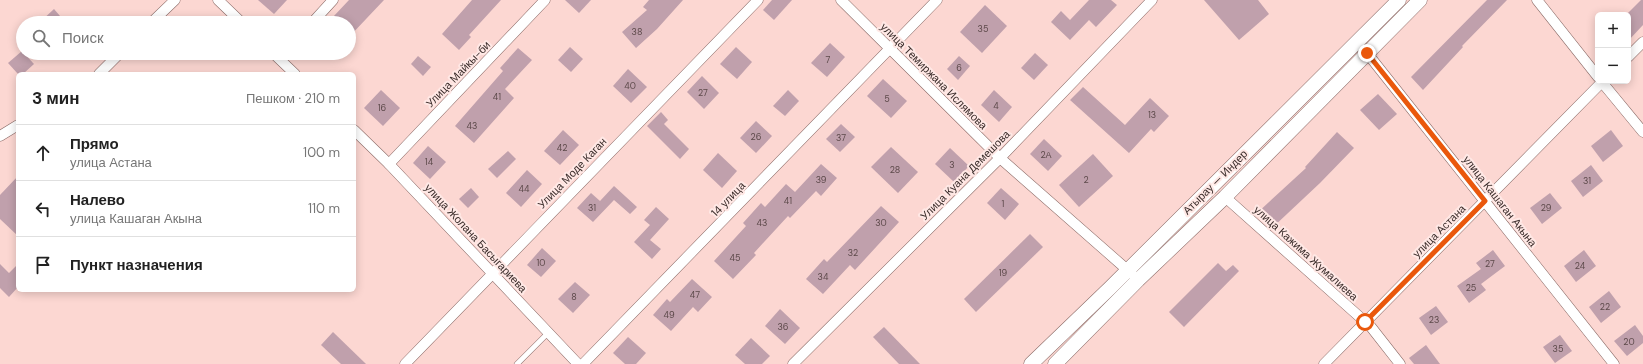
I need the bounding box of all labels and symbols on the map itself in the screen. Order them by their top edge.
street label: улица Темиржана Ислямова [878,20,991,133]
house number: 35 [978,23,988,35]
house number: 38 [632,26,642,38]
street label: Улица Майкы-би [423,38,493,110]
route end [1358,44,1376,62]
house number: 7 [826,54,831,66]
house number: 6 [956,62,962,74]
house number: 40 [624,80,636,92]
house number: 27 [698,87,708,99]
house number: 41 [493,91,501,103]
house number: 5 [884,93,890,105]
house number: 4 [993,100,999,112]
house number: 16 [378,102,387,114]
house number: 13 [1148,109,1156,121]
house number: 43 [467,120,477,132]
street label: Улица Куана Демешова [917,127,1013,223]
house number: 26 [751,131,762,143]
house number: 37 [836,132,846,144]
street label: Улица Моде Каган [535,135,609,211]
house number: 42 [557,142,567,154]
street label: Атырау — Индер [1180,147,1250,217]
house number: 2А [1040,149,1052,161]
street label: улица Кашаган Акына [1460,153,1540,250]
house number: 14 [425,156,434,168]
house number: 3 [949,159,955,171]
house number: 28 [890,164,900,176]
house number: 39 [816,174,827,186]
house number: 2 [1083,174,1089,186]
house number: 31 [1583,175,1591,187]
street label: 14 улица [708,178,749,219]
street label: улица Жолана Басыгариева [422,181,531,296]
house number: 44 [519,183,530,195]
house number: 41 [784,195,792,207]
house number: 1 [1002,198,1005,210]
street label: улица Астана [1410,201,1469,260]
house number: 31 [588,202,596,214]
street label: улица Кажима Жумалиева [1251,202,1362,304]
house number: 29 [1541,202,1552,214]
house number: 43 [757,217,767,229]
house number: 30 [875,217,887,229]
house number: 32 [848,247,858,259]
house number: 45 [730,252,740,264]
house number: 10 [537,257,545,269]
house number: 27 [1485,258,1495,270]
house number: 24 [1575,260,1586,272]
house number: 19 [999,267,1008,279]
house number: 34 [818,271,829,283]
house number: 25 [1466,282,1476,294]
house number: 47 [690,289,700,301]
house number: 8 [571,291,577,303]
house number: 22 [1600,301,1610,313]
house number: 49 [663,309,675,321]
route start [1356,313,1374,331]
house number: 23 [1429,314,1439,326]
house number: 36 [778,321,789,333]
house number: 20 [1623,336,1635,348]
house number: 35 [1553,343,1563,355]

